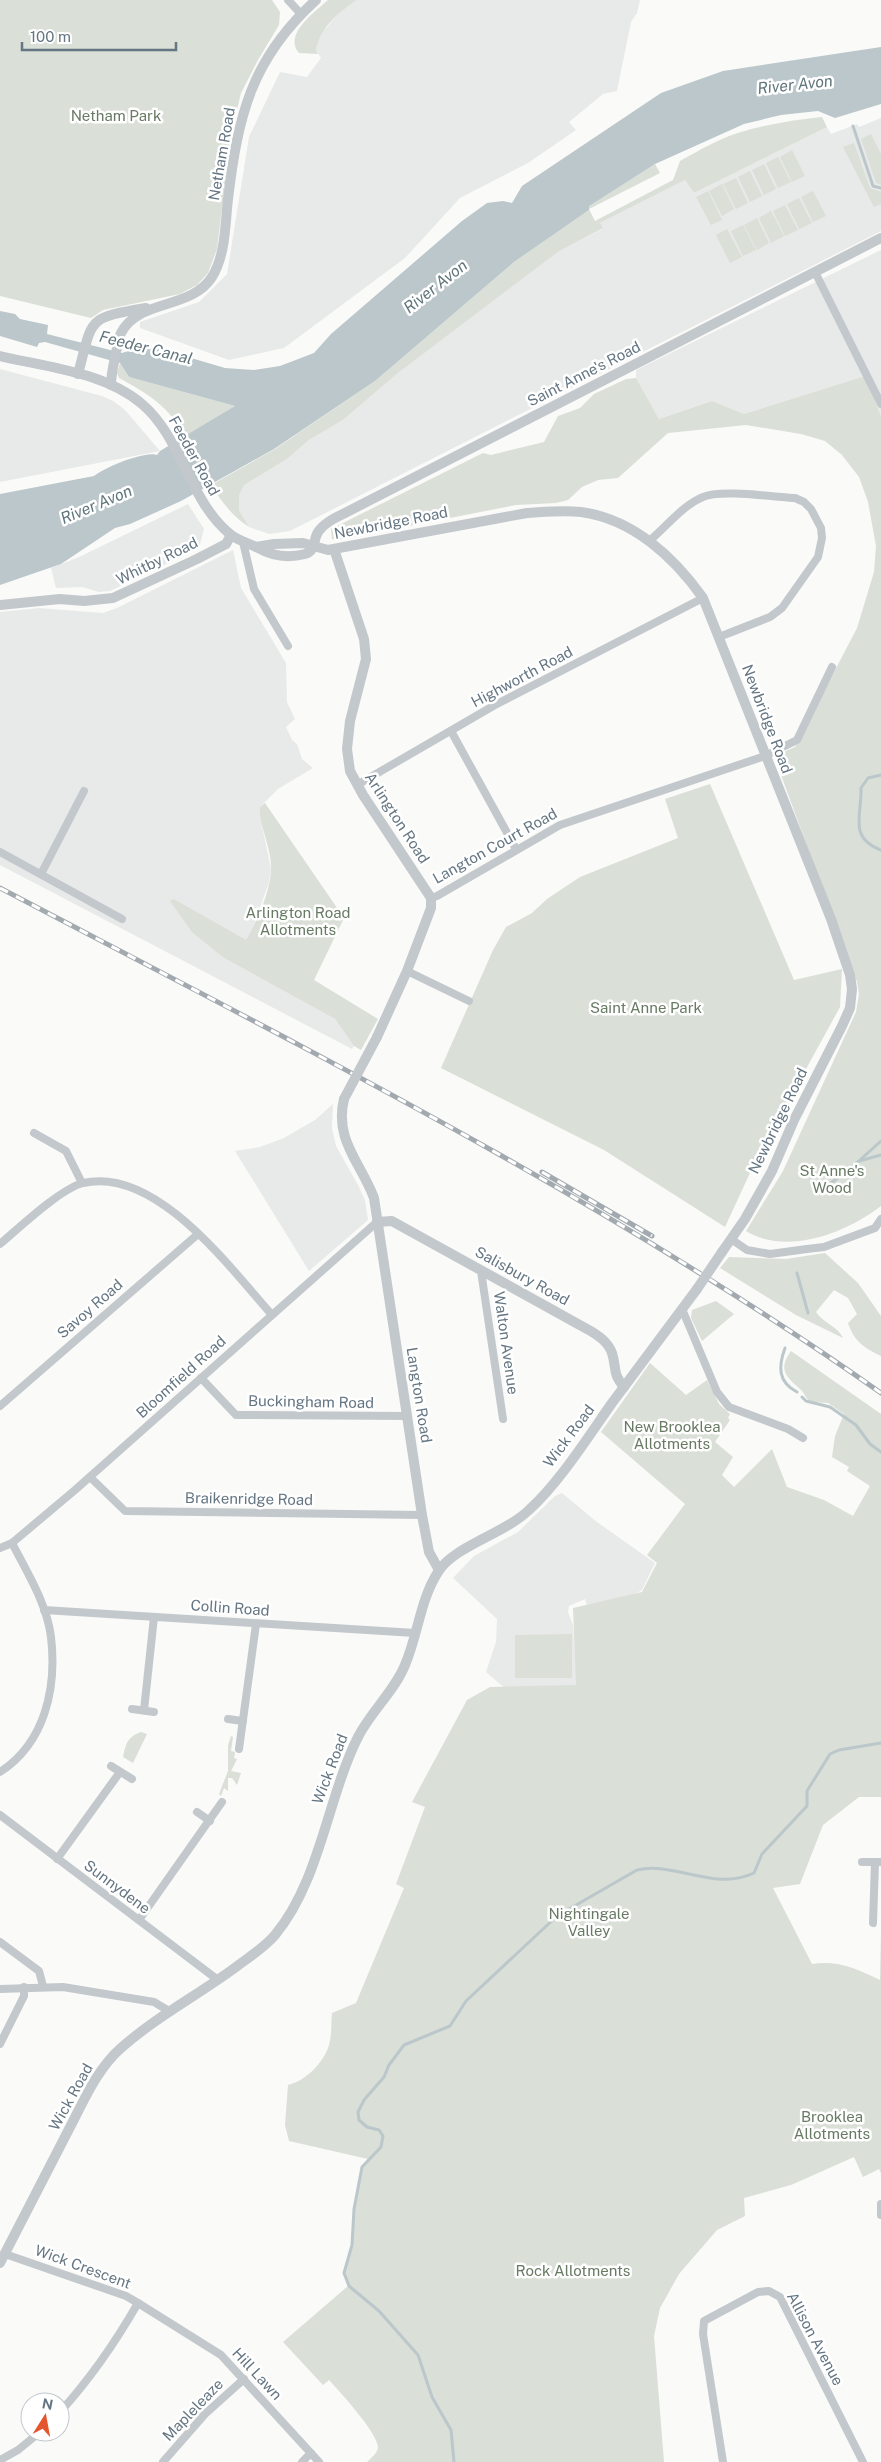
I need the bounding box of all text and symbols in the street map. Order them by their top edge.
scale bar [22,20,176,52]
text: 100 m [30,28,71,45]
water label: River Avon [757,71,834,98]
street label: Netham Road [205,106,238,202]
park label: Netham Park [71,107,161,124]
water label: River Avon [400,256,471,317]
water label: Feeder Canal [97,327,194,368]
street label: Saint Anne's Road [524,338,643,409]
street label: Feeder Road [166,413,223,498]
water label: River Avon [58,481,135,528]
street label: Newbridge Road [333,503,449,542]
street label: Whitby Road [113,534,200,588]
street label: Highworth Road [468,643,575,710]
street label: Newbridge Road [739,662,796,776]
street label: Arlington Road [362,769,433,866]
street label: Langton Court Road [430,804,560,887]
park label: Arlington Road Allotments [246,904,350,938]
park label: Saint Anne Park [590,999,702,1016]
street label: Newbridge Road [745,1065,810,1176]
park label: St Anne's Wood [800,1162,864,1196]
street label: Salisbury Road [472,1243,572,1308]
street label: Savoy Road [54,1276,126,1342]
street label: Walton Avenue [491,1290,522,1396]
street label: Bloomfield Road [133,1332,229,1421]
street label: Langton Road [404,1346,435,1444]
street label: Buckingham Road [248,1392,374,1411]
street label: Wick Road [540,1401,598,1470]
park label: New Brooklea Allotments [624,1418,720,1452]
street label: Braikenridge Road [185,1489,313,1508]
street label: Collin Road [190,1596,270,1619]
street label: Wick Road [308,1731,351,1806]
street label: Sunnydene [81,1856,154,1917]
park label: Nightingale Valley [548,1905,630,1939]
street label: Wick Road [45,2060,96,2133]
park label: Brooklea Allotments [794,2108,870,2142]
street label: Wick Crescent [33,2241,134,2292]
park label: Rock Allotments [516,2262,630,2279]
street label: Allison Avenue [784,2289,847,2388]
street label: Hill Lawn [229,2344,286,2403]
street label: Mapleleaze [159,2375,226,2444]
north arrow [20,2392,70,2442]
text: N [41,2395,54,2413]

